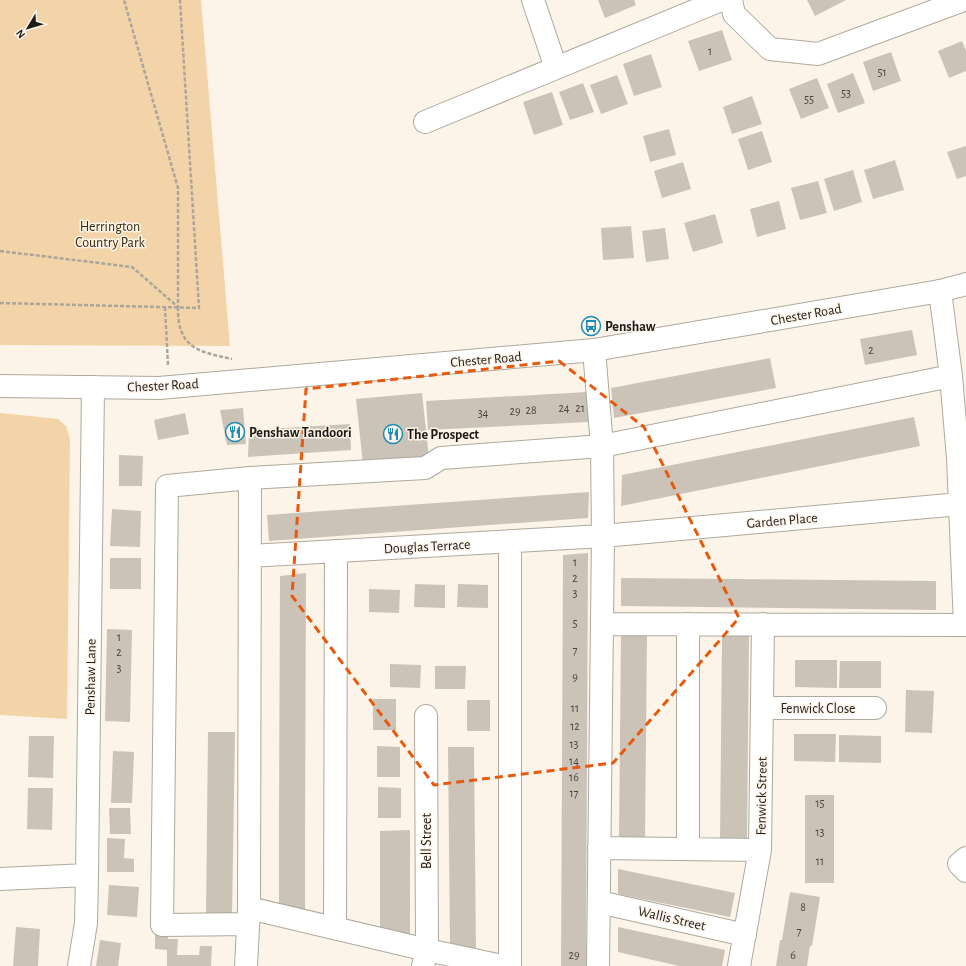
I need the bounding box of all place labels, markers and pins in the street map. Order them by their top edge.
bus stop icon: Penshaw [580,315,602,337]
place label: Penshaw [605,320,656,334]
restaurant icon: Penshaw Tandoori [224,421,246,443]
restaurant icon: The Prospect [382,423,404,445]
place label: Penshaw Tandoori [249,426,352,440]
place label: The Prospect [407,428,479,442]

